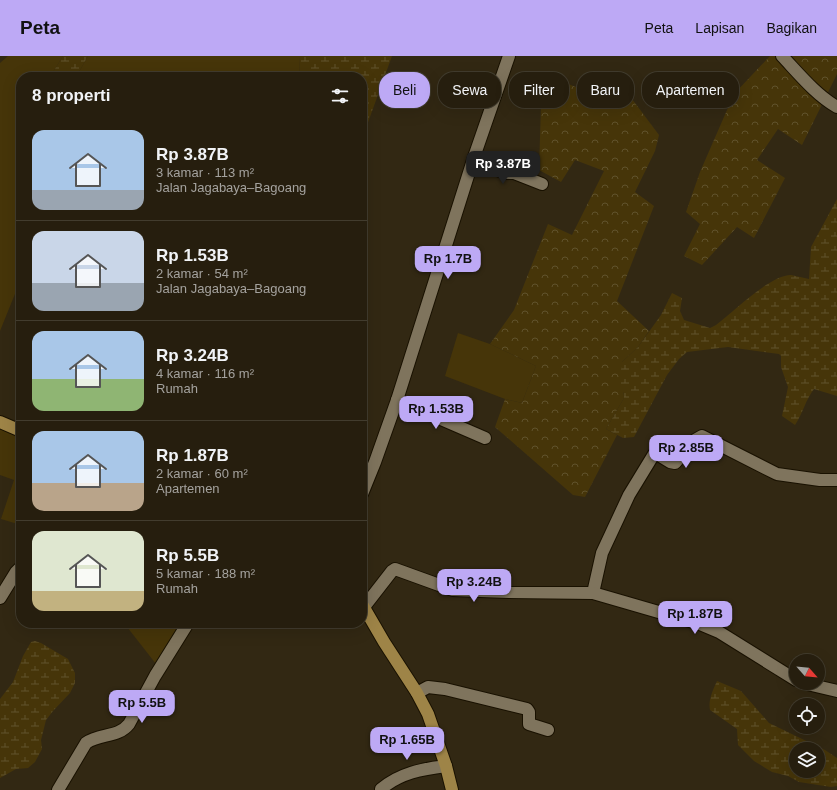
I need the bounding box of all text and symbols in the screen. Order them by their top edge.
text: Peta [20,17,60,38]
text: Peta [645,20,673,36]
text: Lapisan [695,20,744,36]
text: Bagikan [766,20,817,36]
chip: Beli [379,72,430,108]
chip: Sewa [438,72,501,108]
chip: Filter [509,72,569,108]
chip: Baru [577,72,634,108]
chip: Apartemen [642,72,739,108]
icon: filters [329,85,351,107]
text: 8 properti [32,86,110,105]
text: Rp 3.87B [156,145,229,164]
icon: home [64,146,112,194]
pin: Rp 3.87B [462,151,544,185]
text: Rp 3.87B [475,156,531,171]
text: 3 kamar · 113 m² [156,165,254,180]
text: Jalan Jagabaya–Bagoang [156,180,306,195]
text: Rp 1.53B [156,246,229,265]
pin: Rp 1.7B [411,246,485,280]
icon: home [64,247,112,295]
text: Rp 1.7B [424,251,472,266]
text: 2 kamar · 54 m² [156,266,248,281]
text: Jalan Jagabaya–Bagoang [156,281,306,296]
text: Rp 3.24B [156,346,229,365]
icon: home [64,347,112,395]
text: 4 kamar · 116 m² [156,366,254,381]
text: Rumah [156,381,198,396]
pin: Rp 1.53B [395,396,477,430]
text: Rp 1.53B [408,401,464,416]
pin: Rp 2.85B [645,435,727,469]
text: Rp 2.85B [658,440,714,455]
text: Rp 1.87B [156,446,229,465]
icon: home [64,447,112,495]
text: 2 kamar · 60 m² [156,466,248,481]
text: Apartemen [156,481,220,496]
text: Rp 5.5B [156,546,219,565]
icon: home [64,547,112,595]
text: 5 kamar · 188 m² [156,566,255,581]
pin: Rp 3.24B [433,569,515,603]
text: Rp 3.24B [446,574,502,589]
text: Rumah [156,581,198,596]
pin: Rp 1.87B [654,601,736,635]
text: Rp 1.87B [667,606,723,621]
north arrow [789,654,825,690]
map controls [789,654,825,778]
pin: Rp 5.5B [105,690,179,724]
text: Rp 5.5B [118,695,166,710]
button: locate [789,698,825,734]
pin: Rp 1.65B [366,727,448,761]
text: Rp 1.65B [379,732,435,747]
button: layers [789,742,825,778]

